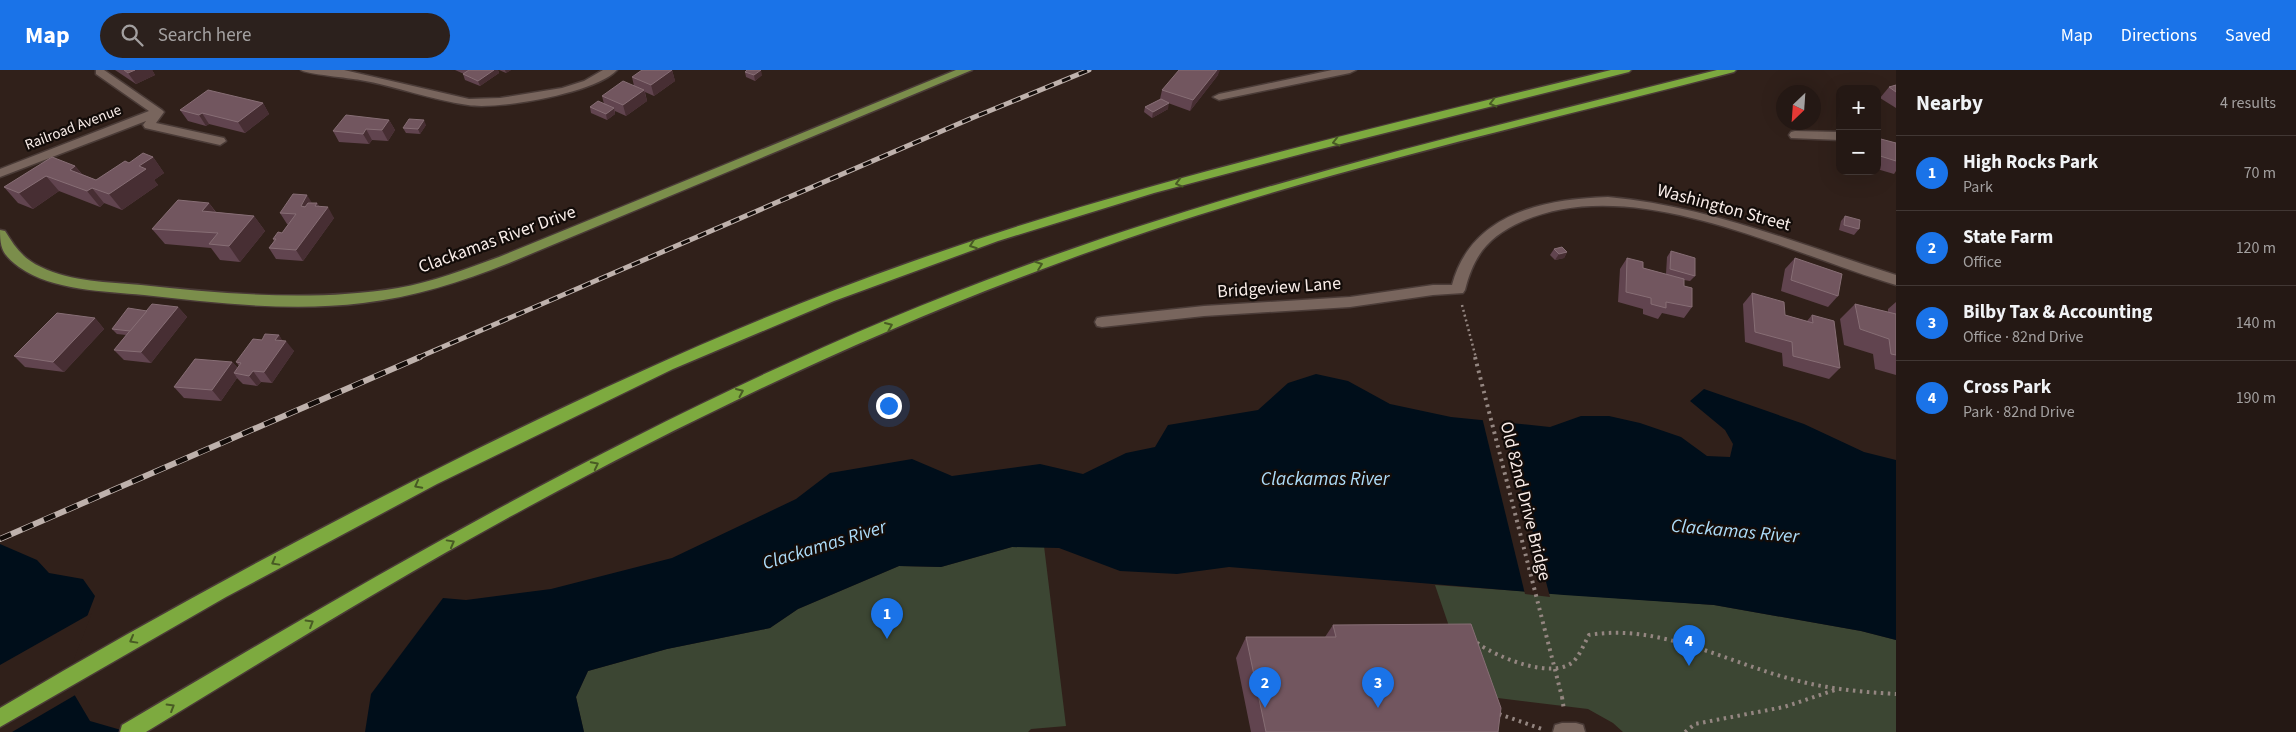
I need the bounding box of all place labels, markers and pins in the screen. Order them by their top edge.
pin: 1 [871,598,903,639]
pin: 4 [1673,625,1705,666]
pin: 2 [1249,667,1281,708]
pin: 3 [1362,667,1394,708]

